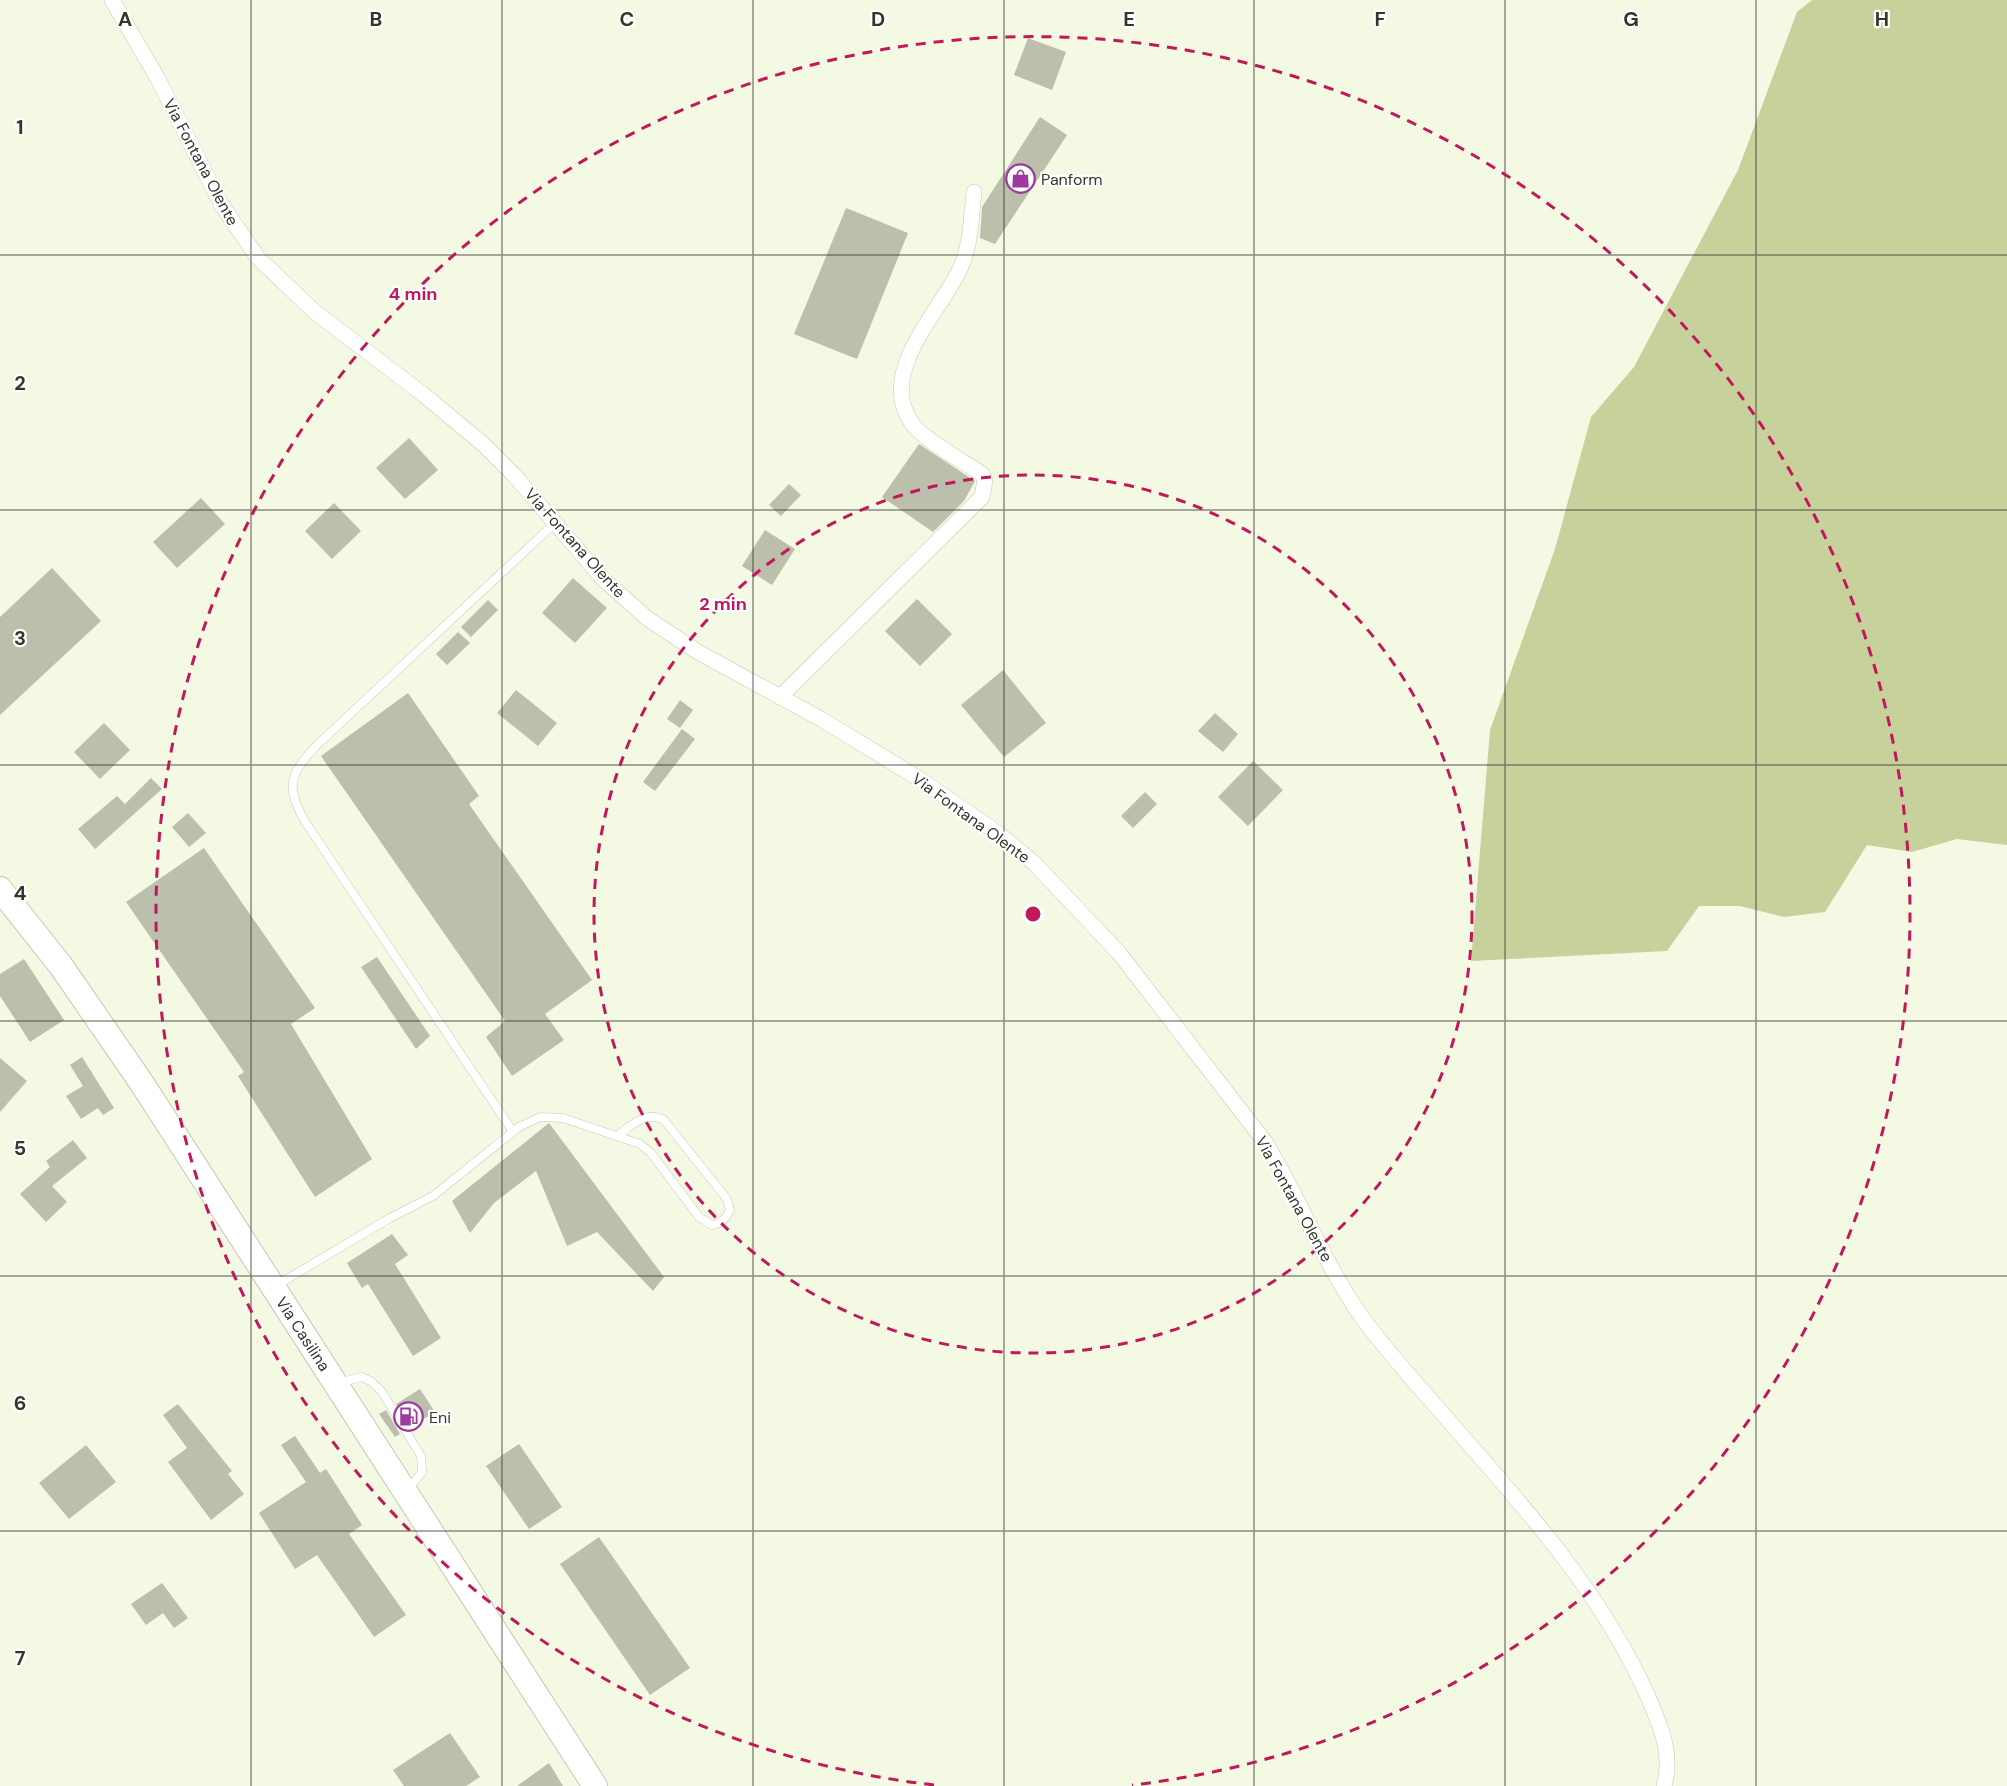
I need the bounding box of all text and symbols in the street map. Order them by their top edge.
text: A [118,6,132,32]
text: B [370,6,382,32]
text: C [620,6,634,32]
text: D [871,6,885,32]
text: E [1123,6,1135,32]
text: F [1374,6,1386,32]
text: G [1623,6,1639,32]
text: H [1875,6,1889,32]
street label: Via Fontana Olente [159,95,243,229]
text: 1 [16,114,24,140]
shop icon: Panform [1004,163,1036,195]
place label: Panform [1041,169,1103,190]
text: 4 min [389,282,437,306]
text: 2 [14,370,26,396]
street label: Via Fontana Olente [520,484,630,602]
text: 2 min [699,592,747,616]
text: 3 [14,625,26,651]
street label: Via Fontana Olente [908,768,1034,868]
text: 4 [14,880,27,906]
centre of rings [1023,904,1043,924]
street label: Via Fontana Olente [1251,1132,1337,1266]
text: 5 [14,1135,26,1161]
street label: Via Casilina [271,1293,335,1375]
text: 6 [14,1390,26,1416]
fuel station icon: Eni [392,1401,424,1433]
place label: Eni [429,1407,451,1428]
text: 7 [15,1645,26,1671]

